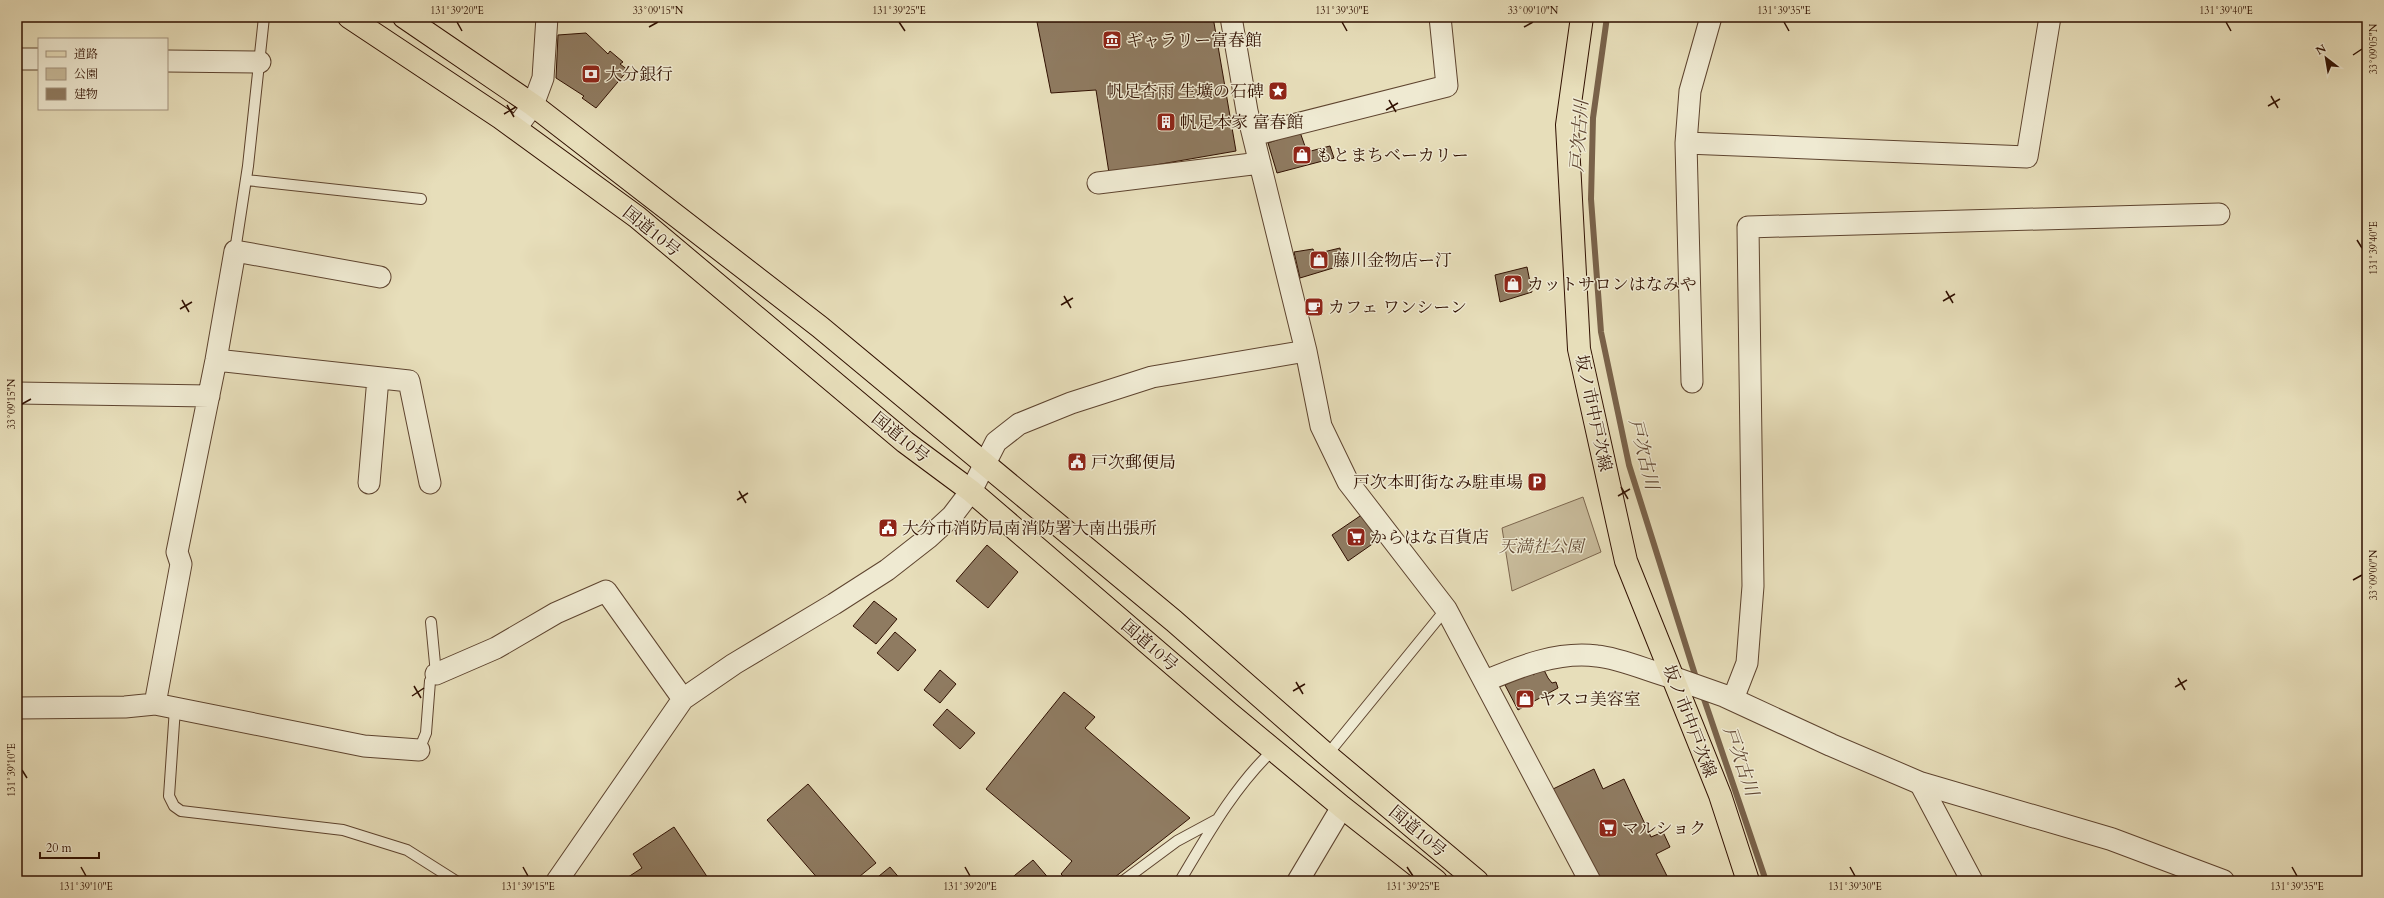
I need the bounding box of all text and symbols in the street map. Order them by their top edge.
text: 131°39'20"E [430,4,484,18]
text: 33°09'15"N [633,4,684,18]
text: 131°39'25"E [872,4,926,18]
text: 131°39'30"E [1315,4,1369,18]
text: 33°09'10"N [1508,4,1559,18]
text: 131°39'35"E [1757,4,1811,18]
text: 131°39'40"E [2199,4,2253,18]
text: 33°09'05"N [2367,23,2381,74]
museum icon: ギャラリー富春館 [1101,29,1123,51]
place label: ギャラリー富春館 [1126,29,1262,52]
legend [38,38,168,110]
north arrow [2306,38,2346,78]
text: N [2313,41,2329,59]
text: 道路 [74,46,98,62]
bank icon: 大分銀行 [580,63,602,85]
place label: 大分銀行 [605,63,673,86]
text: 公園 [74,66,98,82]
place label: 帆足杏雨 生壙の石碑 [1106,80,1264,103]
place icon: 帆足杏雨 生壙の石碑 [1267,80,1289,102]
text: 建物 [74,86,98,102]
water label: 戸次古川 [1565,97,1595,173]
building icon: 帆足本家 富春館 [1155,111,1177,133]
place label: 帆足本家 富春館 [1180,111,1304,134]
shop icon: もとまちベーカリー [1291,144,1313,166]
place label: もとまちベーカリー [1316,144,1469,167]
street label: 国道10号 [618,201,686,262]
text: 131°39'40"E [2367,221,2381,275]
shop icon: 藤川金物店ー汀 [1308,249,1330,271]
place label: 藤川金物店ー汀 [1333,249,1452,272]
shop icon: カットサロンはなみや [1502,273,1524,295]
place label: カットサロンはなみや [1527,273,1697,296]
cafe icon: カフェ ワンシーン [1303,296,1325,318]
place label: カフェ ワンシーン [1328,296,1467,319]
street label: 坂ノ市中戸次線 [1570,353,1617,474]
text: 33°09'15"N [5,378,19,429]
street label: 国道10号 [867,407,935,468]
water label: 戸次古川 [1623,416,1665,494]
public building icon: 戸次郵便局 [1066,451,1088,473]
place label: 戸次郵便局 [1091,451,1176,474]
place label: 戸次本町街なみ駐車場 [1353,471,1523,494]
parking icon: 戸次本町街なみ駐車場 [1526,471,1548,493]
public building icon: 大分市消防局南消防署大南出張所 [877,517,899,539]
place label: 大分市消防局南消防署大南出張所 [902,517,1157,540]
supermarket icon: からはな百貨店 [1345,526,1367,548]
place label: からはな百貨店 [1370,526,1489,549]
park label: 天満社公園 [1499,535,1586,558]
text: 33°09'00"N [2367,549,2381,600]
street label: 国道10号 [1116,614,1183,677]
street label: 坂ノ市中戸次線 [1657,662,1722,781]
shop icon: ヤスコ美容室 [1514,688,1536,710]
place label: ヤスコ美容室 [1539,688,1641,711]
water label: 戸次古川 [1717,723,1765,801]
text: 131°39'10"E [5,743,19,797]
street label: 国道10号 [1384,801,1451,862]
supermarket icon: マルショク [1597,817,1619,839]
place label: マルショク [1622,817,1706,840]
scale bar [40,834,99,860]
text: 20 m [46,840,73,856]
text: 131°39'10"E [59,880,113,894]
text: 131°39'15"E [501,880,555,894]
text: 131°39'20"E [943,880,997,894]
text: 131°39'25"E [1386,880,1440,894]
text: 131°39'30"E [1828,880,1882,894]
text: 131°39'35"E [2270,880,2324,894]

